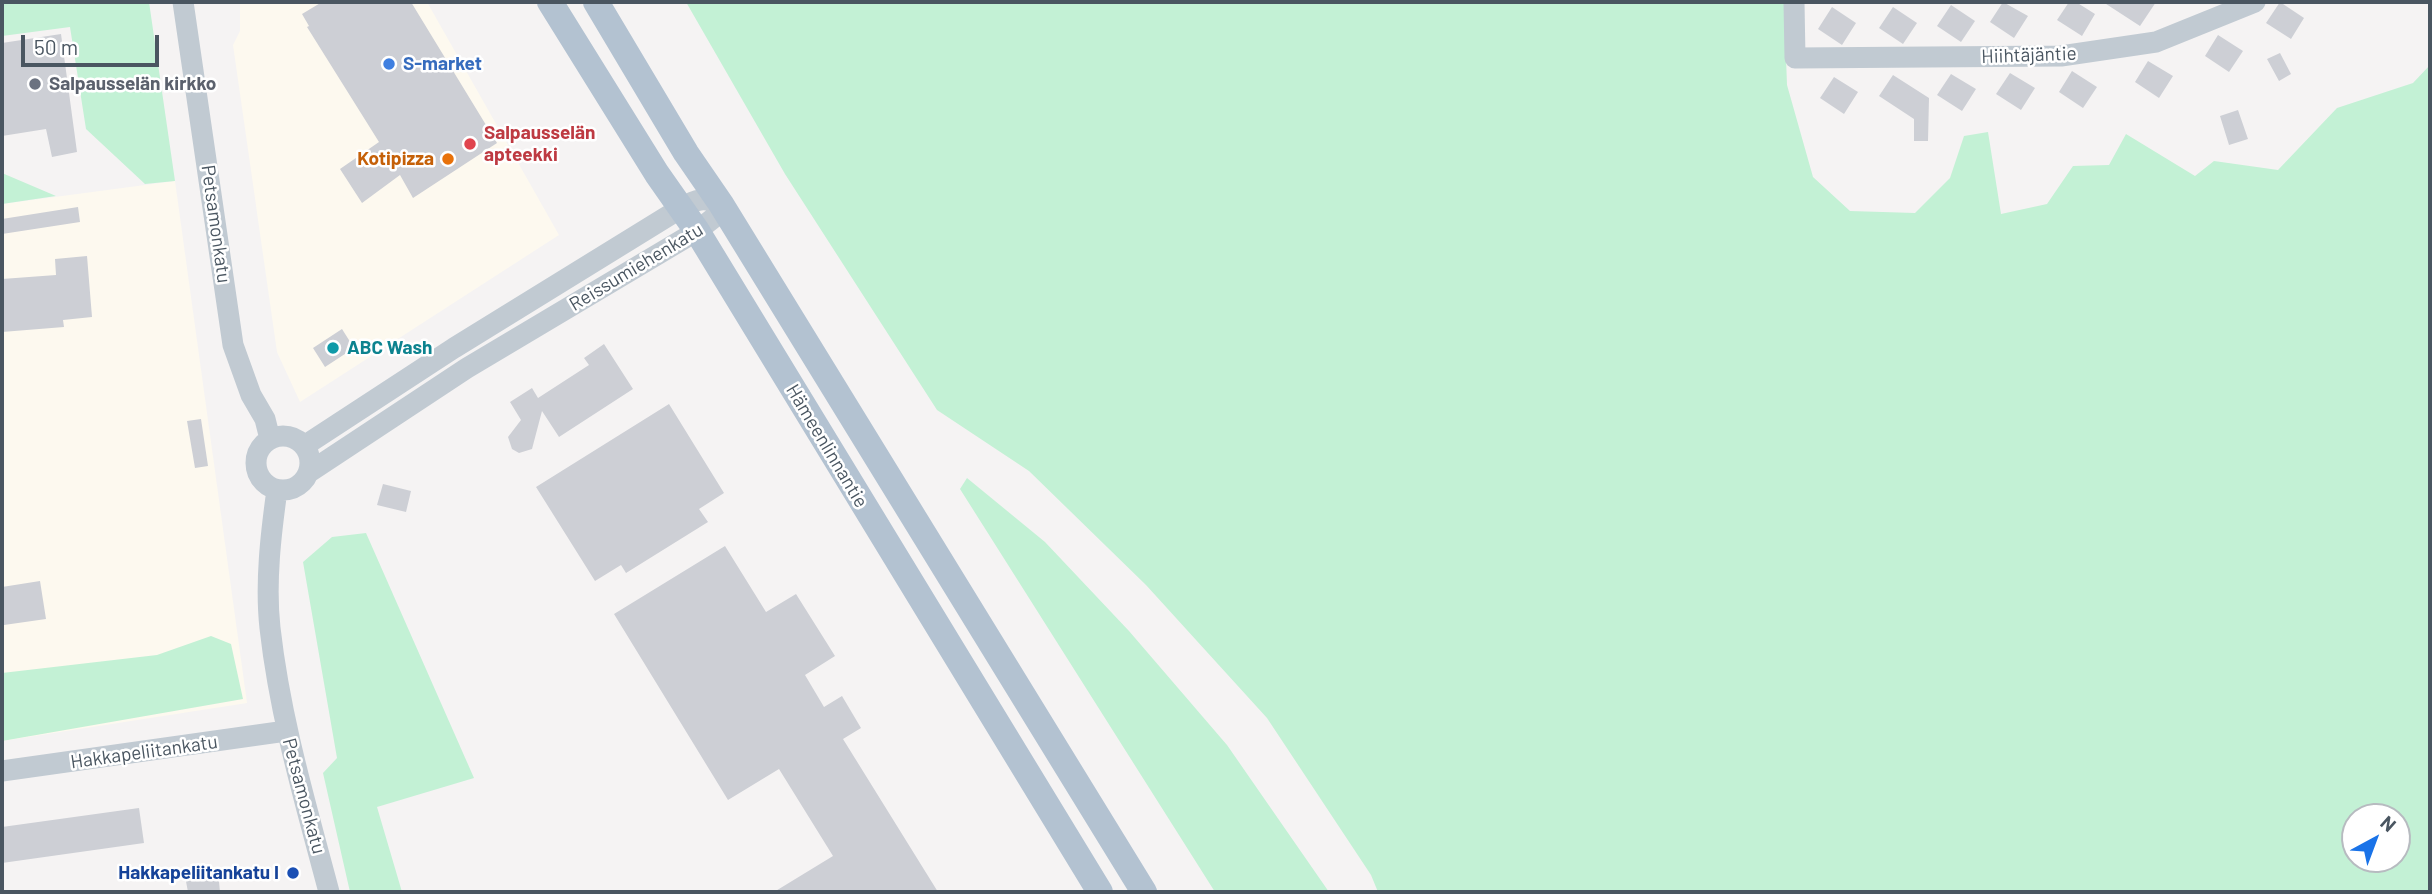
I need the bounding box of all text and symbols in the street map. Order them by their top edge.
scale bar [24,21,163,65]
text: 50 m [34,34,78,59]
street label: Hiihtäjäntie [1981,42,2077,68]
place label: S-market [403,53,482,75]
marker: S-market [381,56,397,72]
place label: Salpausselän kirkko [49,73,216,95]
marker: Salpausselän kirkko [27,76,43,92]
place label: Salpausselän apteekki [484,122,595,166]
marker: Salpausselän apteekki [462,136,478,152]
place label: Kotipizza [357,148,434,170]
marker: Kotipizza [440,151,456,167]
street label: Petsamonkatu [196,164,236,284]
street label: Reissumiehenkatu [565,218,707,316]
place label: ABC Wash [347,337,432,359]
marker: ABC Wash [325,340,341,356]
street label: Hämeenlinnantie [781,380,873,512]
street label: Hakkapeliitankatu [69,730,219,774]
street label: Petsamonkatu [278,736,330,856]
north arrow [2341,803,2411,873]
text: N [2376,810,2401,836]
place label: Hakkapeliitankatu I [118,862,279,884]
marker: Hakkapeliitankatu I [285,865,301,881]

